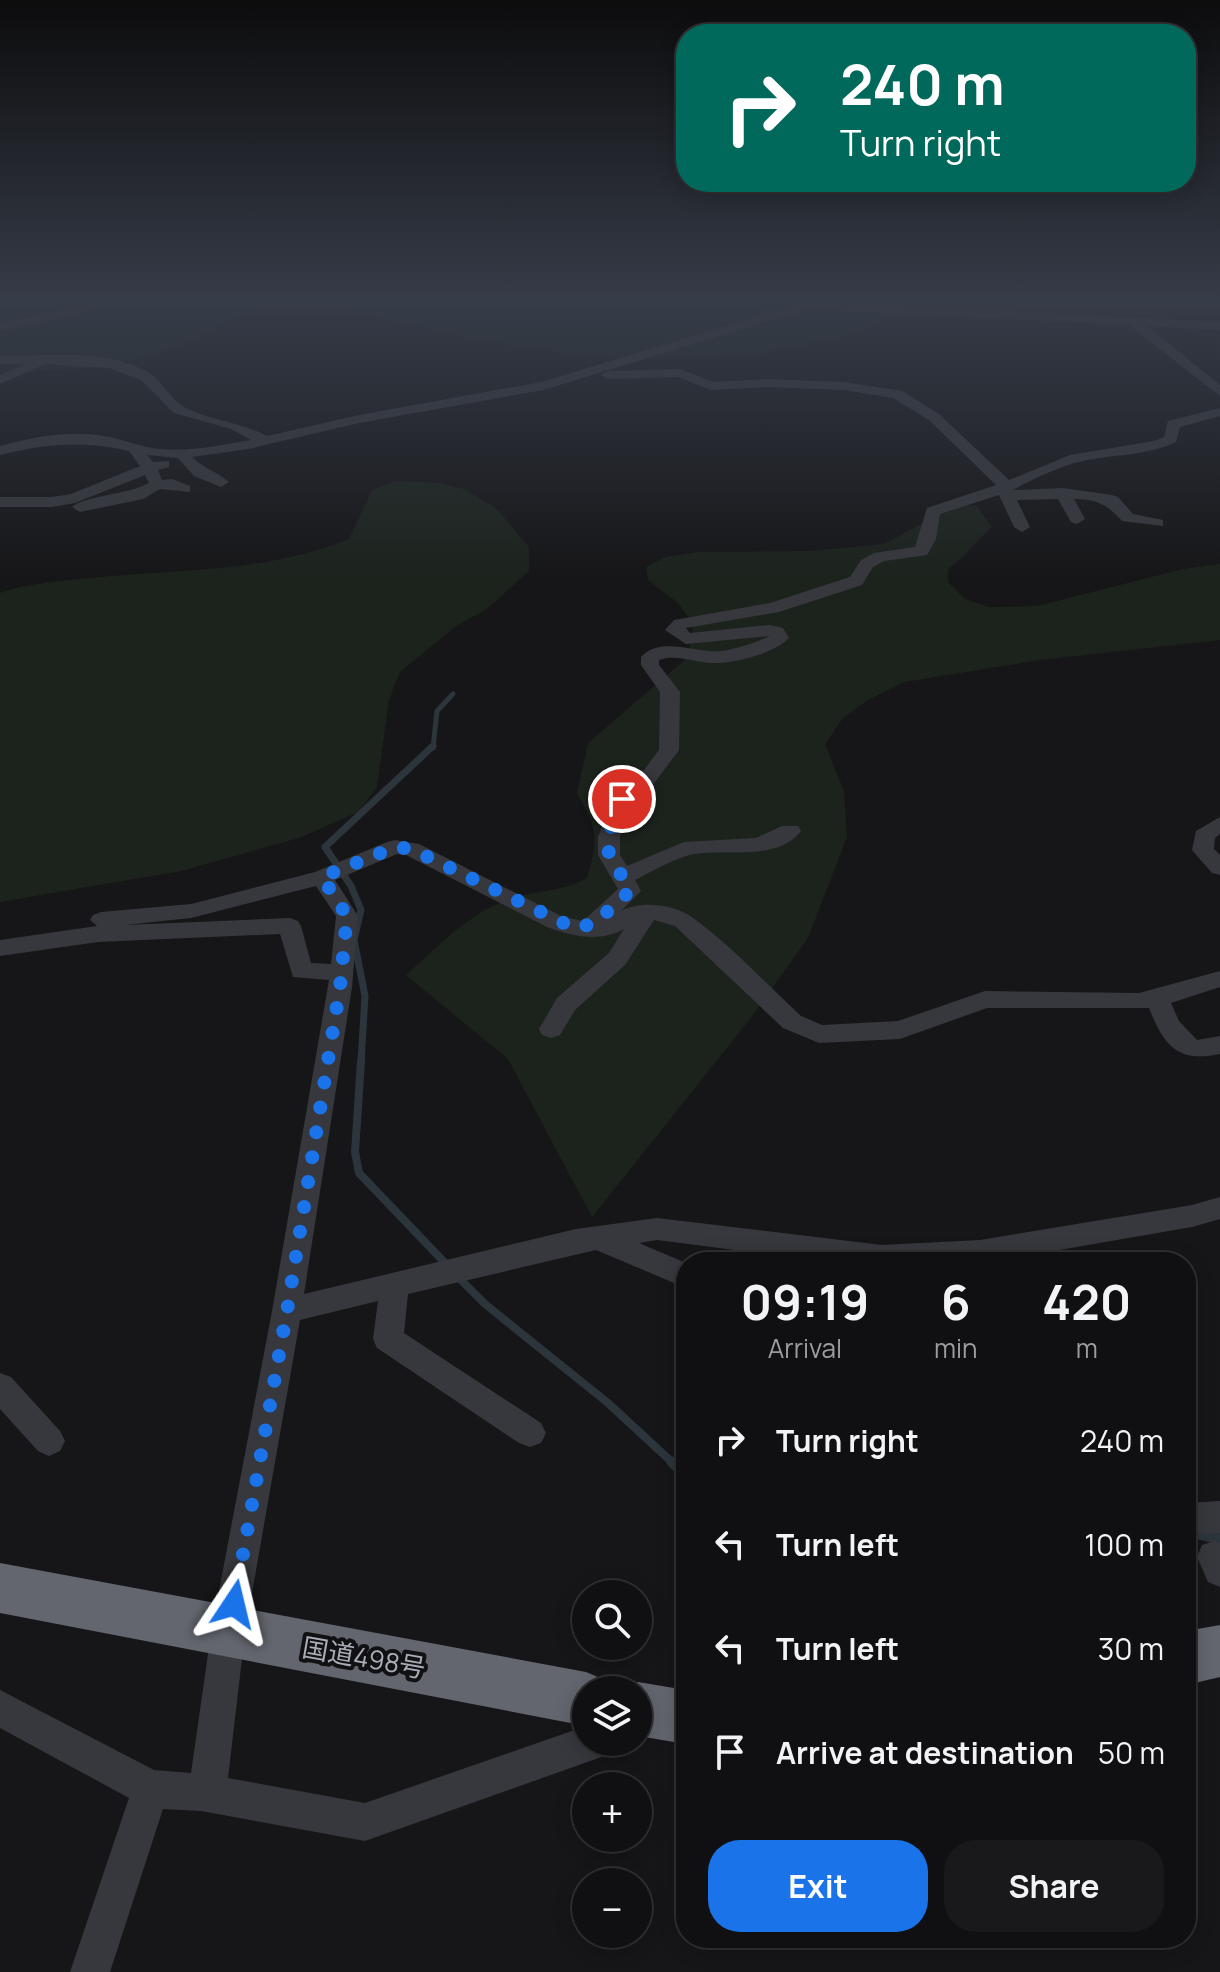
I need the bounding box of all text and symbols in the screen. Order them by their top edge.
text: 240 m [840,45,1005,122]
icon: right [708,56,812,160]
text: Turn right [840,118,1001,167]
pin [588,765,656,833]
icon: arrive [600,777,644,821]
text: 09:19 [741,1269,869,1334]
text: 6 [941,1269,971,1334]
text: 420 [1042,1269,1131,1334]
text: Arrival [768,1330,842,1366]
text: min [934,1330,977,1366]
text: m [1076,1330,1098,1366]
icon: right [708,1418,752,1462]
text: Turn right [776,1420,919,1461]
text: 240 m [1080,1420,1164,1461]
icon: left [708,1522,752,1566]
text: Turn left [776,1524,899,1565]
text: 100 m [1084,1524,1164,1565]
position arrow [192,1562,276,1646]
map controls [572,1580,652,1948]
button: search [572,1580,652,1660]
icon: left [708,1626,752,1670]
street label: 国道498号 [300,1628,428,1686]
text: Turn left [776,1628,899,1669]
text: 30 m [1098,1628,1164,1669]
button: layers [572,1676,652,1756]
icon: arrive [708,1730,752,1774]
text: Arrive at destination [776,1732,1074,1773]
text: 50 m [1098,1732,1165,1773]
button: + [572,1772,652,1852]
button: Exit [708,1840,928,1932]
button: Share [944,1840,1164,1932]
button: − [572,1868,652,1948]

